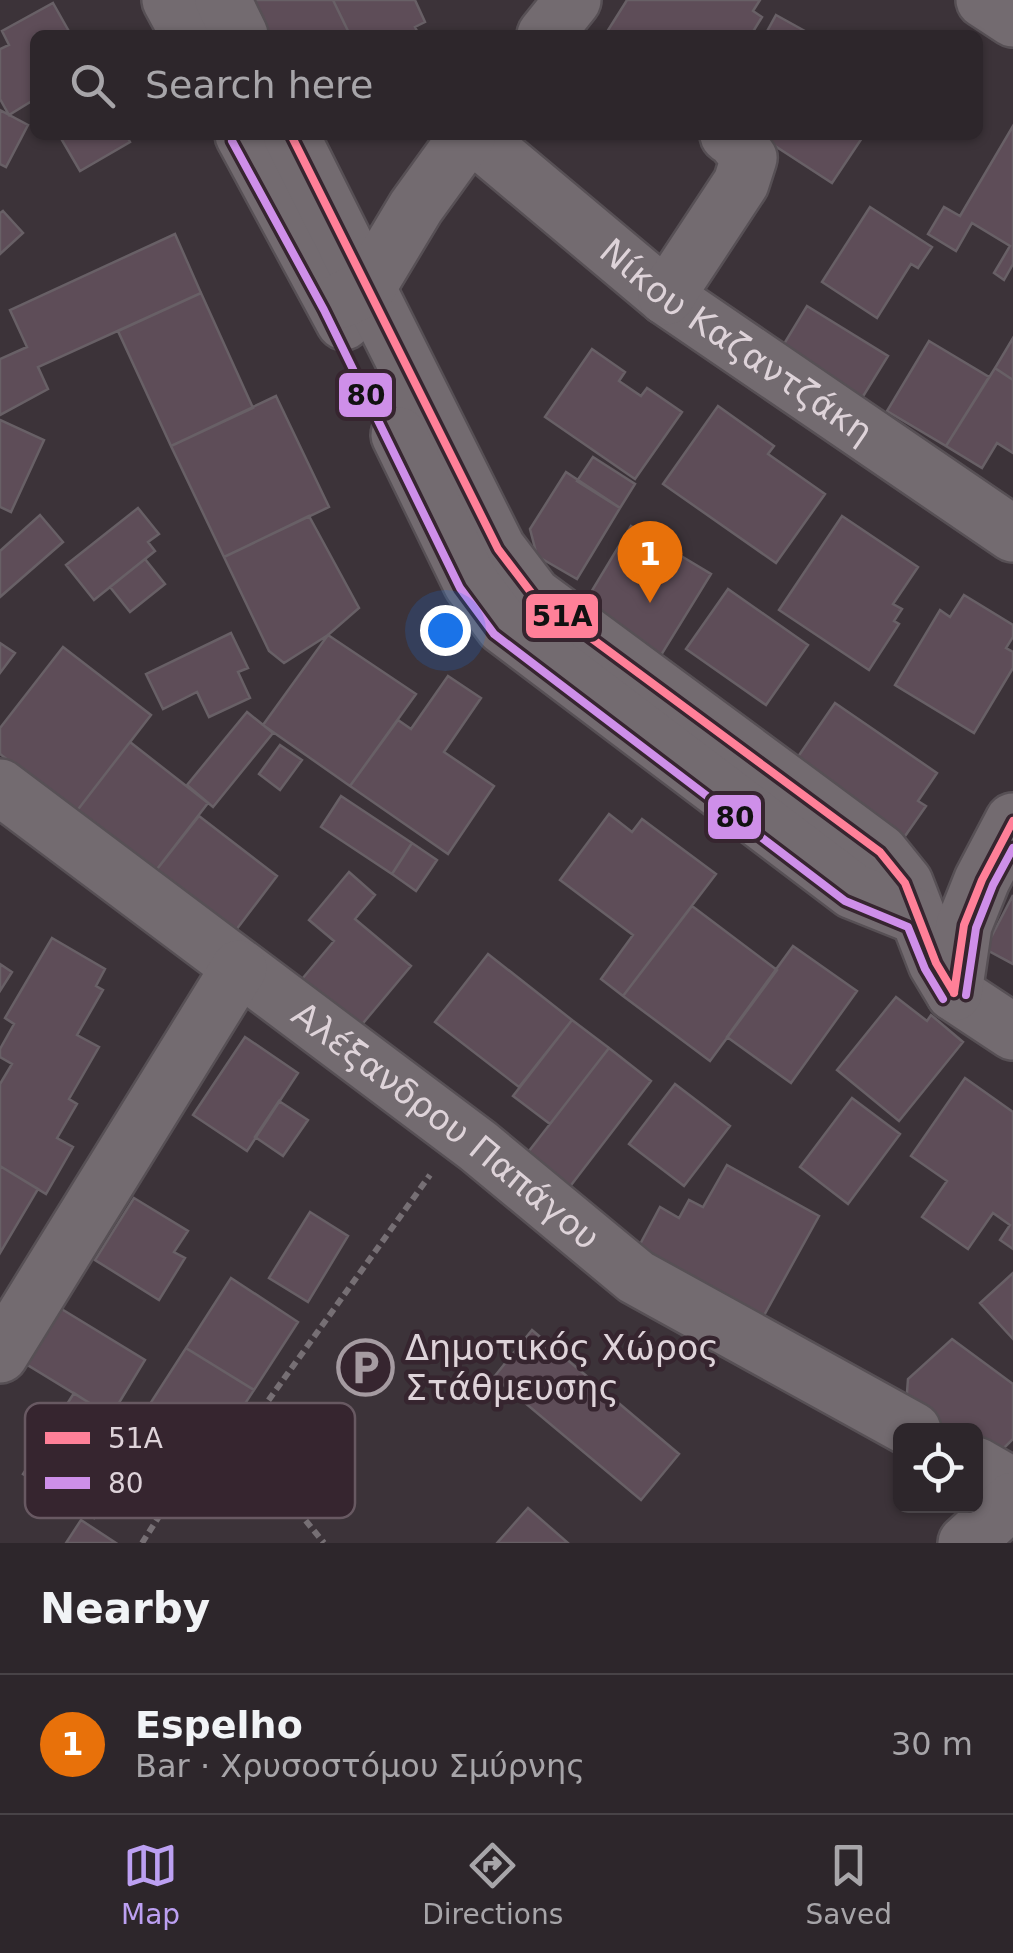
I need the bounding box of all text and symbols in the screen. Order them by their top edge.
search box [30,30,983,140]
icon: search [65,58,120,113]
text: Search here [145,63,373,107]
street label: Νίκου Καζαντζάκη [592,231,880,452]
line badge: 80 [337,371,394,419]
text: 80 [347,379,385,412]
pin: 1 [618,520,682,603]
line badge: 51Α [524,592,600,640]
text: 51Α [532,600,593,633]
your location [420,605,471,656]
line badge: 80 [706,793,763,841]
text: 80 [716,801,754,834]
street label: Αλέξανδρου Παπάγου [285,994,607,1258]
place label: Δημοτικός Χώρος Στάθμευσης [405,1328,719,1408]
parking icon: Δημοτικός Χώρος Στάθμευσης [336,1338,396,1398]
legend [25,1403,355,1518]
text: 51Α [108,1422,163,1455]
map controls [893,1423,983,1513]
button: locate [893,1423,983,1513]
text: 80 [108,1467,144,1500]
text: Nearby [40,1584,210,1633]
text: Espelho [135,1703,303,1747]
text: 1 [61,1725,84,1763]
text: 30 m [891,1725,973,1763]
text: Bar · Χρυσοστόμου Σμύρνης [135,1747,585,1785]
tab: Map [121,1838,180,1931]
tab: Directions [422,1838,563,1931]
tab: Saved [805,1838,892,1931]

